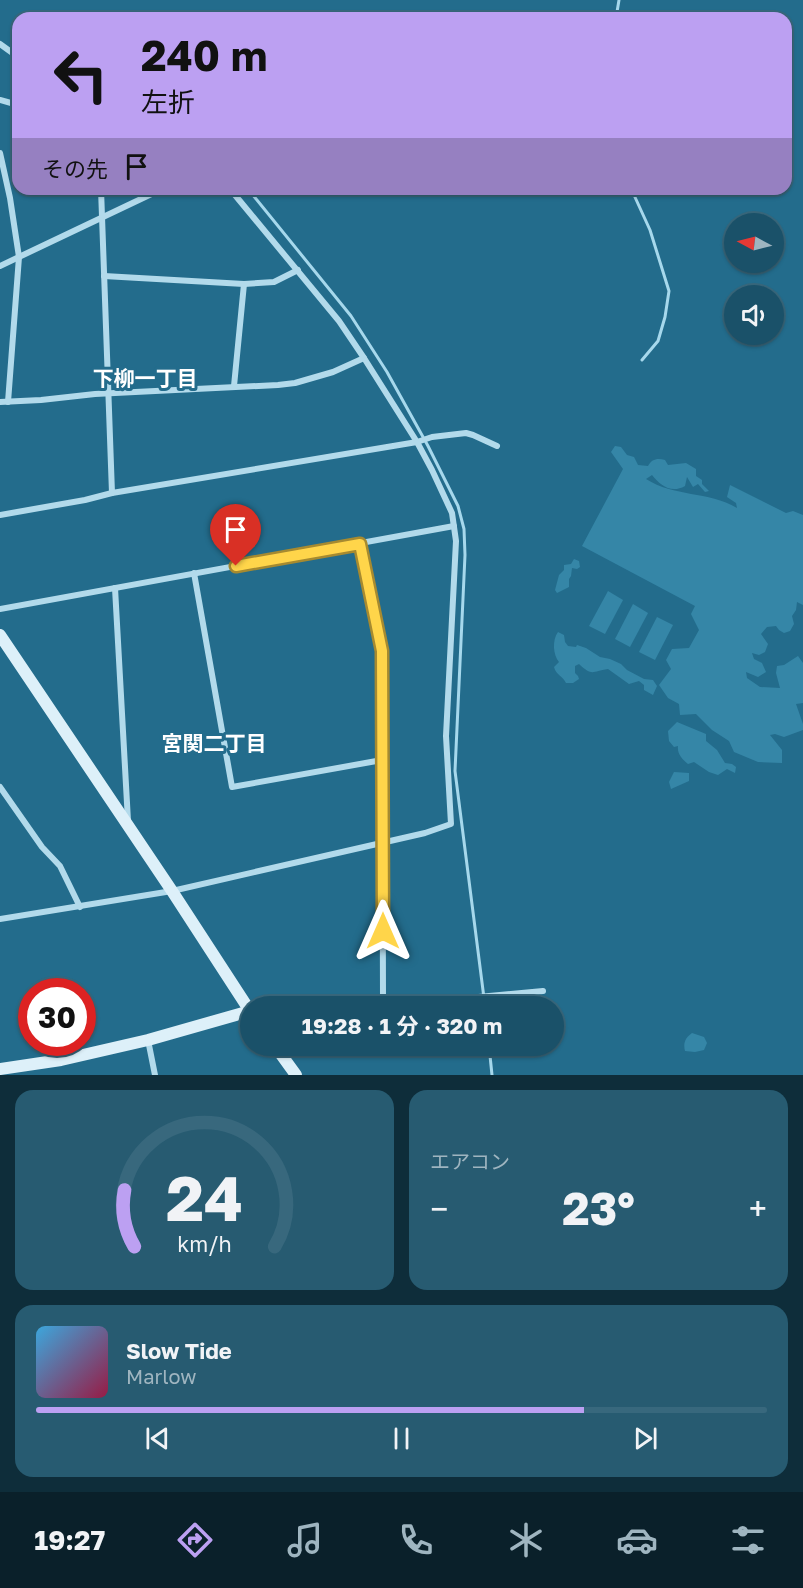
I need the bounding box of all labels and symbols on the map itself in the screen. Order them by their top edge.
north arrow [724,213,784,273]
district label: 下柳一丁目 [93,365,198,391]
pin [210,504,261,566]
district label: 宮関二丁目 [162,730,267,756]
position arrow [351,899,415,963]
speed limit sign: 30 [18,978,96,1056]

